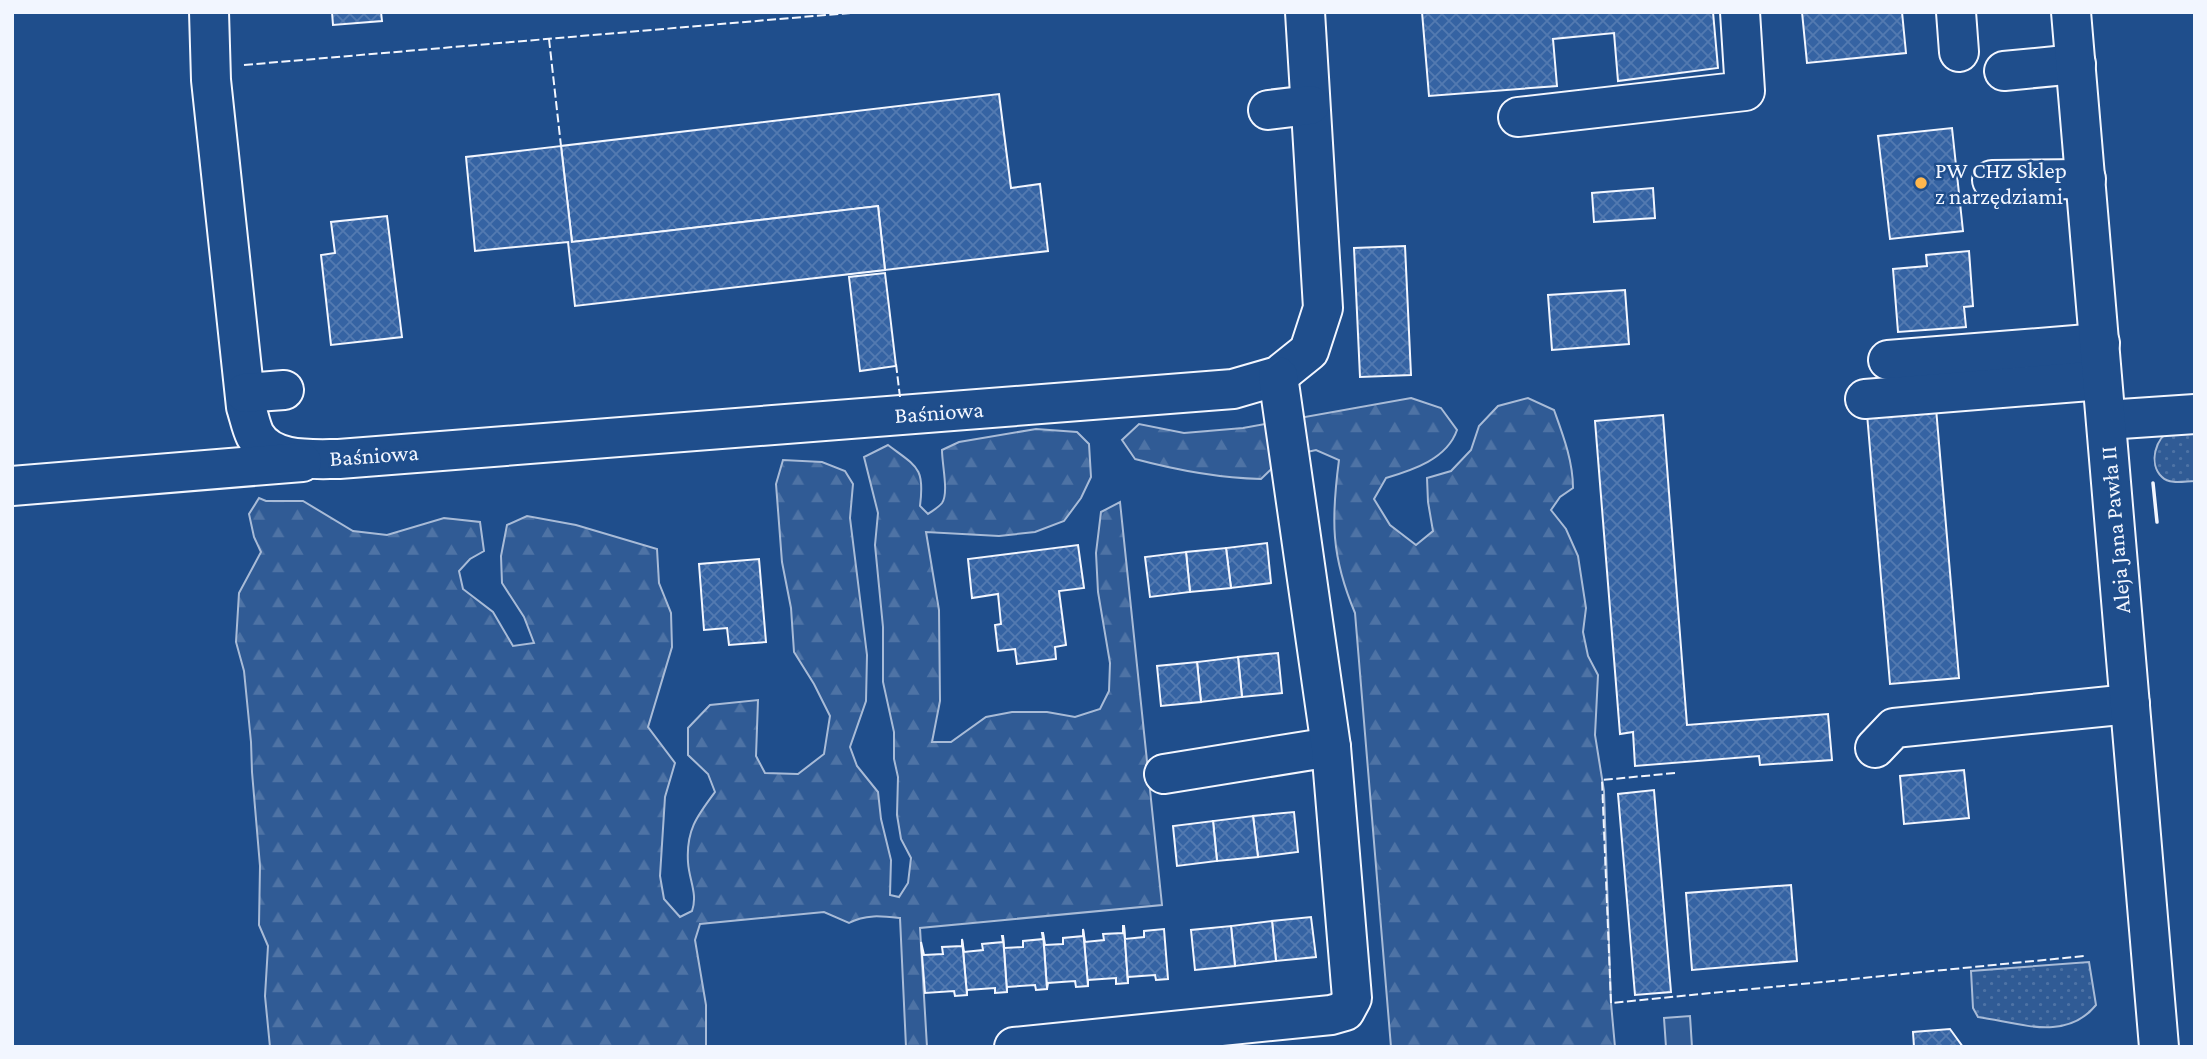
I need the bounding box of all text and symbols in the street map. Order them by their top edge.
place label: PW CHZ Sklep z narzędziami [1935,157,2067,209]
marker: PW CHZ Sklep z narzędziami [1913,175,1929,191]
street label: Baśniowa [893,396,985,428]
street label: Baśniowa [328,439,420,471]
street label: Aleja Jana Pawła II [2095,445,2135,615]

